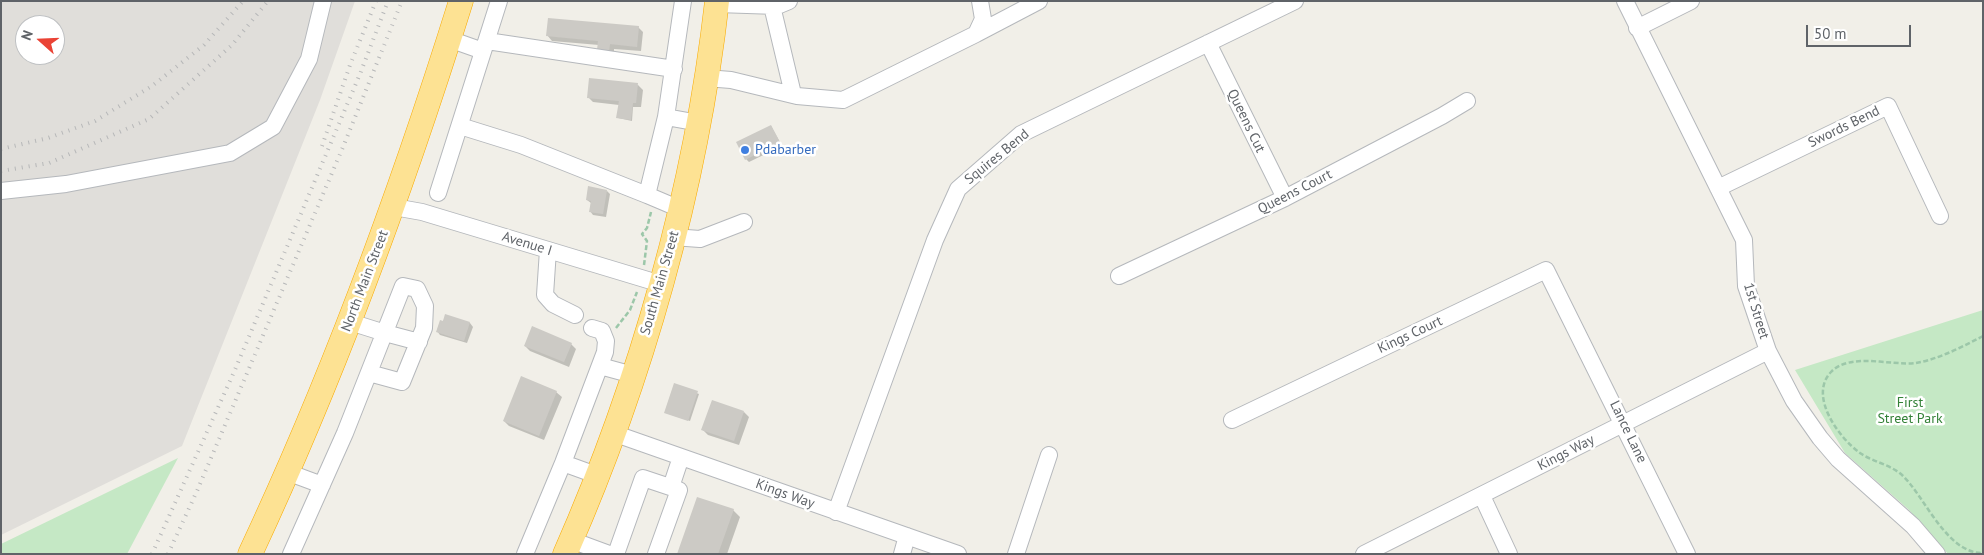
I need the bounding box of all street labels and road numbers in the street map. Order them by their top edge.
street label: Queens Cut [1223,87,1269,155]
street label: Swords Bend [1806,102,1882,152]
street label: Squires Bend [961,126,1033,188]
street label: Queens Court [1255,166,1335,218]
street label: North Main Street [338,228,392,334]
street label: Avenue I [500,228,554,260]
street label: South Main Street [637,229,683,337]
street label: 1st Street [1740,281,1772,341]
street label: Kings Court [1375,313,1445,357]
street label: Lance Lane [1606,398,1650,466]
street label: Kings Way [1535,432,1597,474]
street label: Kings Way [753,476,817,512]

